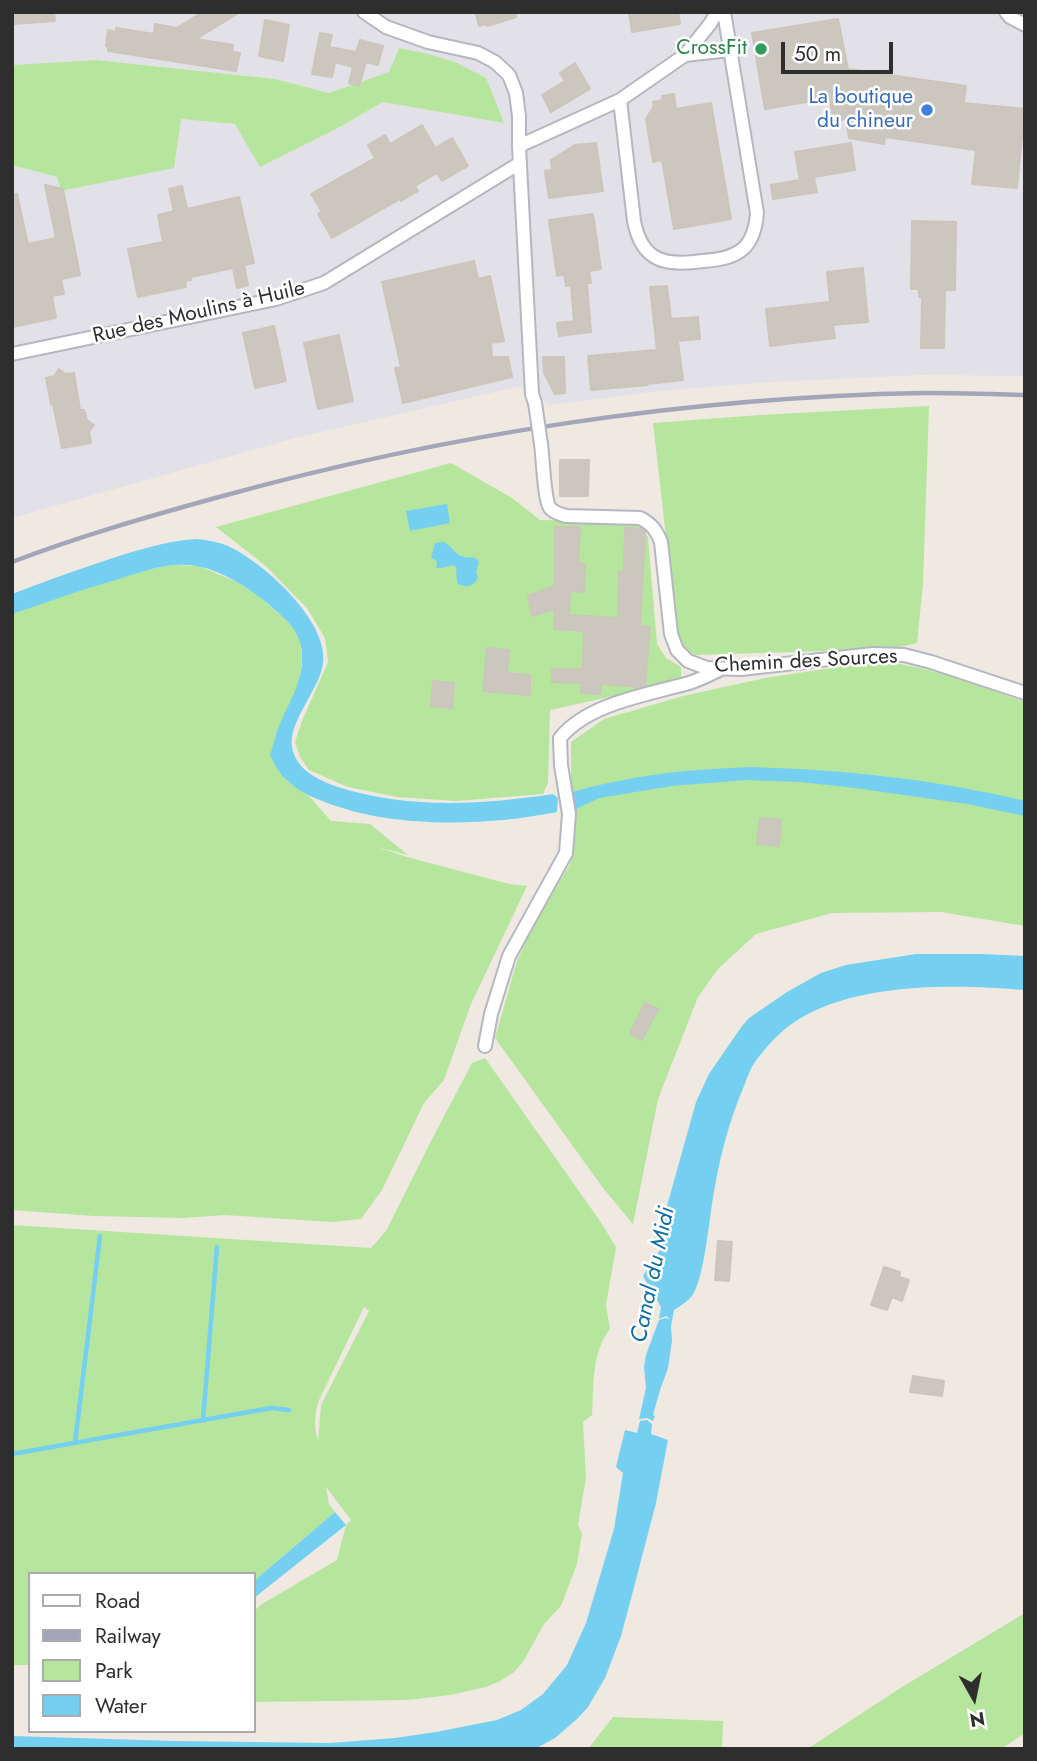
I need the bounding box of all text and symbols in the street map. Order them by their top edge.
scale bar [785,28,897,72]
place label: CrossFit [676,36,747,62]
text: 50 m [794,39,841,69]
marker: CrossFit [753,41,769,57]
place label: La boutique du chineur [808,85,913,135]
marker: La boutique du chineur [919,102,935,118]
street label: Rue des Moulins à Huile [91,276,307,350]
street label: Chemin des Sources [714,645,898,679]
water label: Canal du Midi [626,1205,682,1345]
legend [28,1572,256,1733]
text: Road [95,1586,140,1616]
text: Railway [95,1621,161,1651]
text: Park [95,1656,132,1686]
north arrow [939,1663,1009,1733]
text: Water [95,1691,147,1721]
text: N [968,1705,987,1734]

